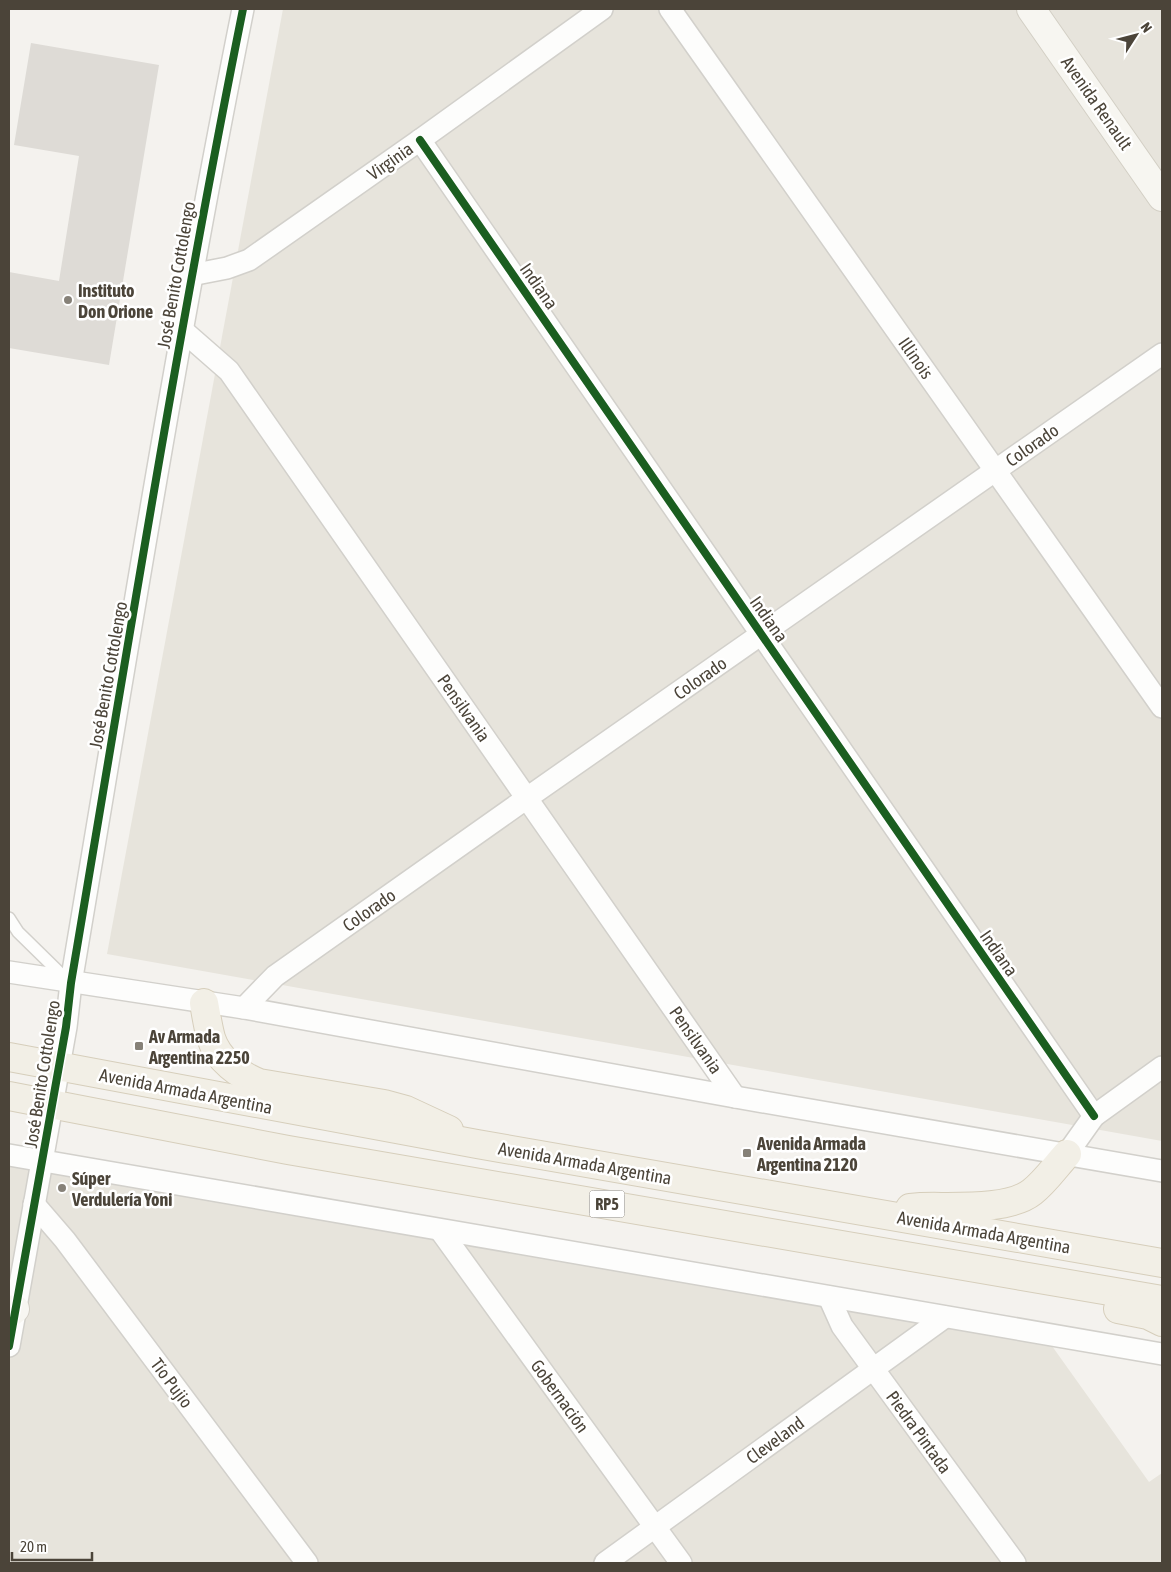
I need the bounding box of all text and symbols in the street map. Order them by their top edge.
north arrow [1111,10,1161,60]
text: N [1138,19,1155,35]
street label: Avenida Renault [1057,52,1137,154]
street label: Virginia [363,138,417,184]
street label: José Benito Cottolengo [153,200,199,350]
street label: Indiana [516,259,562,313]
place label: Instituto Don Orione [78,280,153,322]
marker: Instituto Don Orione [62,294,74,306]
street label: Illinois [894,333,938,383]
street label: Colorado [1001,419,1063,471]
street label: Indiana [746,592,792,646]
street label: José Benito Cottolengo [85,600,131,750]
street label: Colorado [669,652,731,704]
street label: Pensilvania [433,670,495,746]
street label: Colorado [338,884,400,936]
street label: Indiana [976,926,1022,980]
street label: José Benito Cottolengo [20,999,64,1149]
street label: Pensilvania [665,1002,727,1078]
place label: Av Armada Argentina 2250 [148,1026,250,1068]
marker: Av Armada Argentina 2250 [133,1040,145,1052]
street label: Avenida Armada Argentina [98,1064,274,1118]
place label: Avenida Armada Argentina 2120 [756,1133,866,1175]
street label: Avenida Armada Argentina [497,1137,673,1189]
marker: Avenida Armada Argentina 2120 [741,1147,753,1159]
place label: Súper Verdulería Yoni [71,1168,172,1210]
marker: Súper Verdulería Yoni [56,1182,68,1194]
road number: RP5 [590,1190,624,1218]
street label: Avenida Armada Argentina [896,1206,1072,1258]
street label: Tío Pujio [147,1354,197,1412]
street label: Gobernación [526,1355,594,1437]
street label: Piedra Pintada [882,1387,956,1477]
street label: Cleveland [742,1412,808,1468]
scale bar [12,1530,92,1562]
text: 20 m [20,1538,47,1555]

